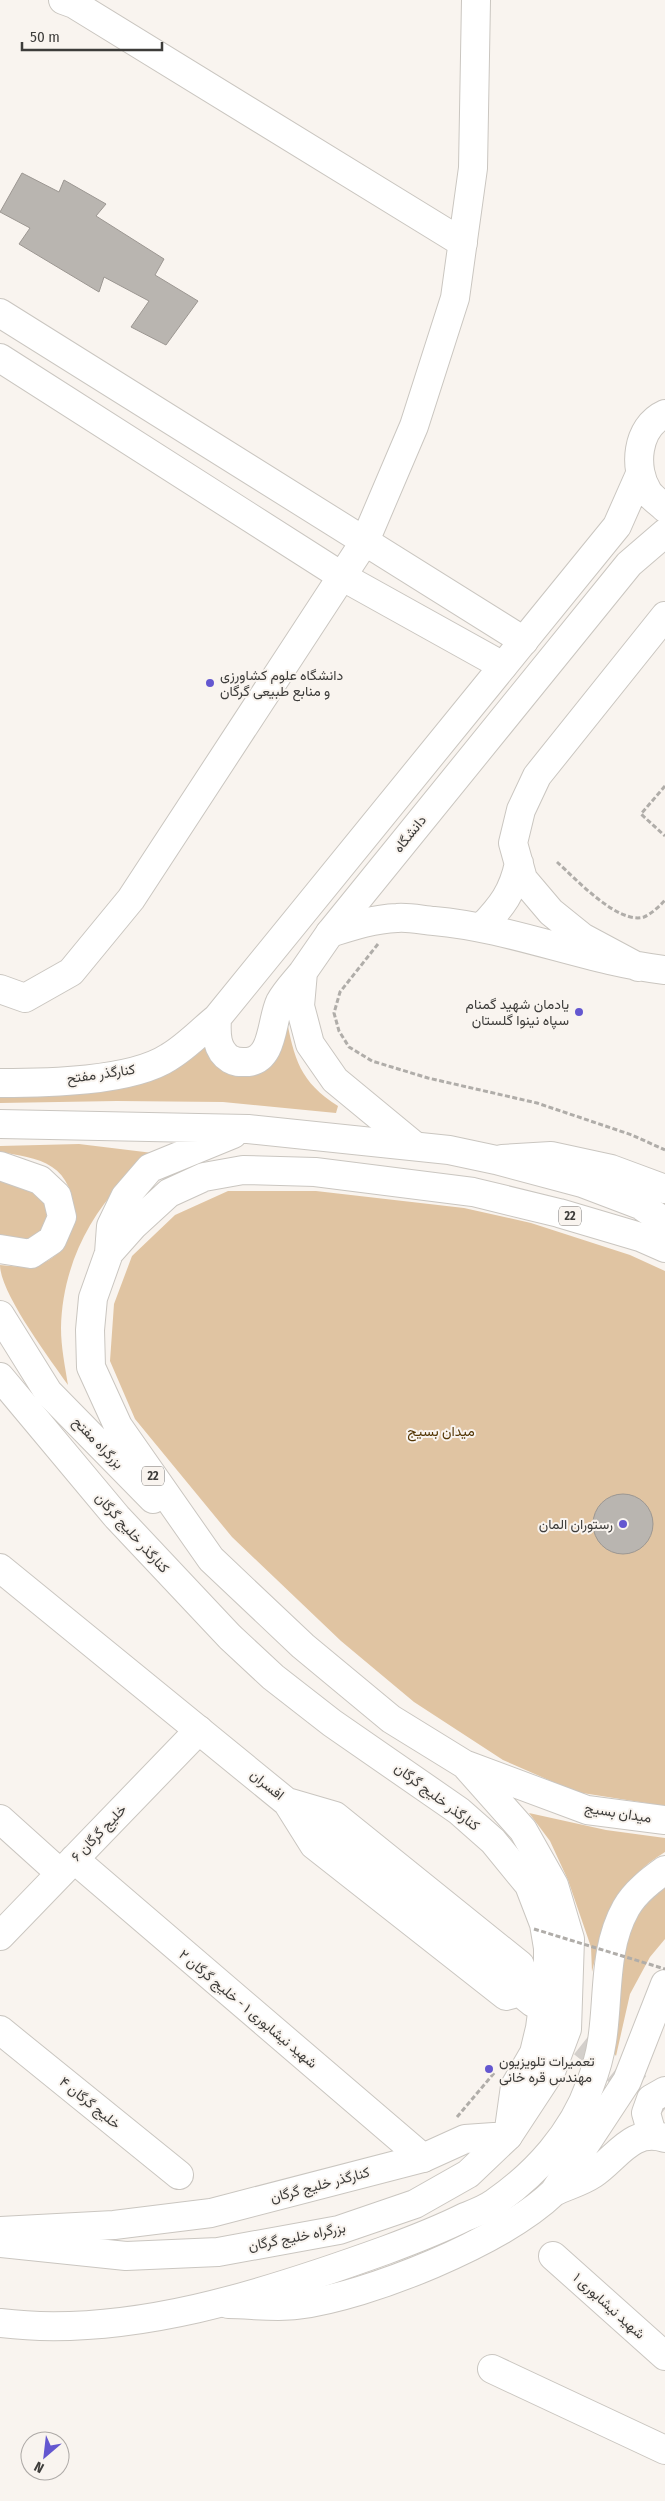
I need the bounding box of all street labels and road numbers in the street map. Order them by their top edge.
street label: دانشگاه [390,812,430,856]
street label: کنارگذر مفتح [66,1061,137,1089]
road number: 22 [559,1206,581,1226]
street label: بزرگراه مفتح [68,1413,127,1474]
road number: 22 [142,1466,164,1485]
street label: کنارگذر خلیج گرگان [90,1489,172,1578]
street label: کنارگذر خلیج گرگان [390,1759,483,1836]
street label: افسران [247,1766,287,1804]
street label: میدان بسیج [583,1799,653,1829]
street label: خلیج گرگان ۶ [68,1801,132,1866]
street label: شهید نیشابوری ۱ - خلیج گرگان ۲ [174,1946,321,2073]
street label: خلیج گرگان ۴ [55,2073,124,2134]
street label: کنارگذر خلیج گرگان [268,2164,372,2208]
street label: بزرگراه خلیج گرگان [247,2219,348,2257]
street label: شهید نیشابوری ۱ [570,2269,648,2343]

